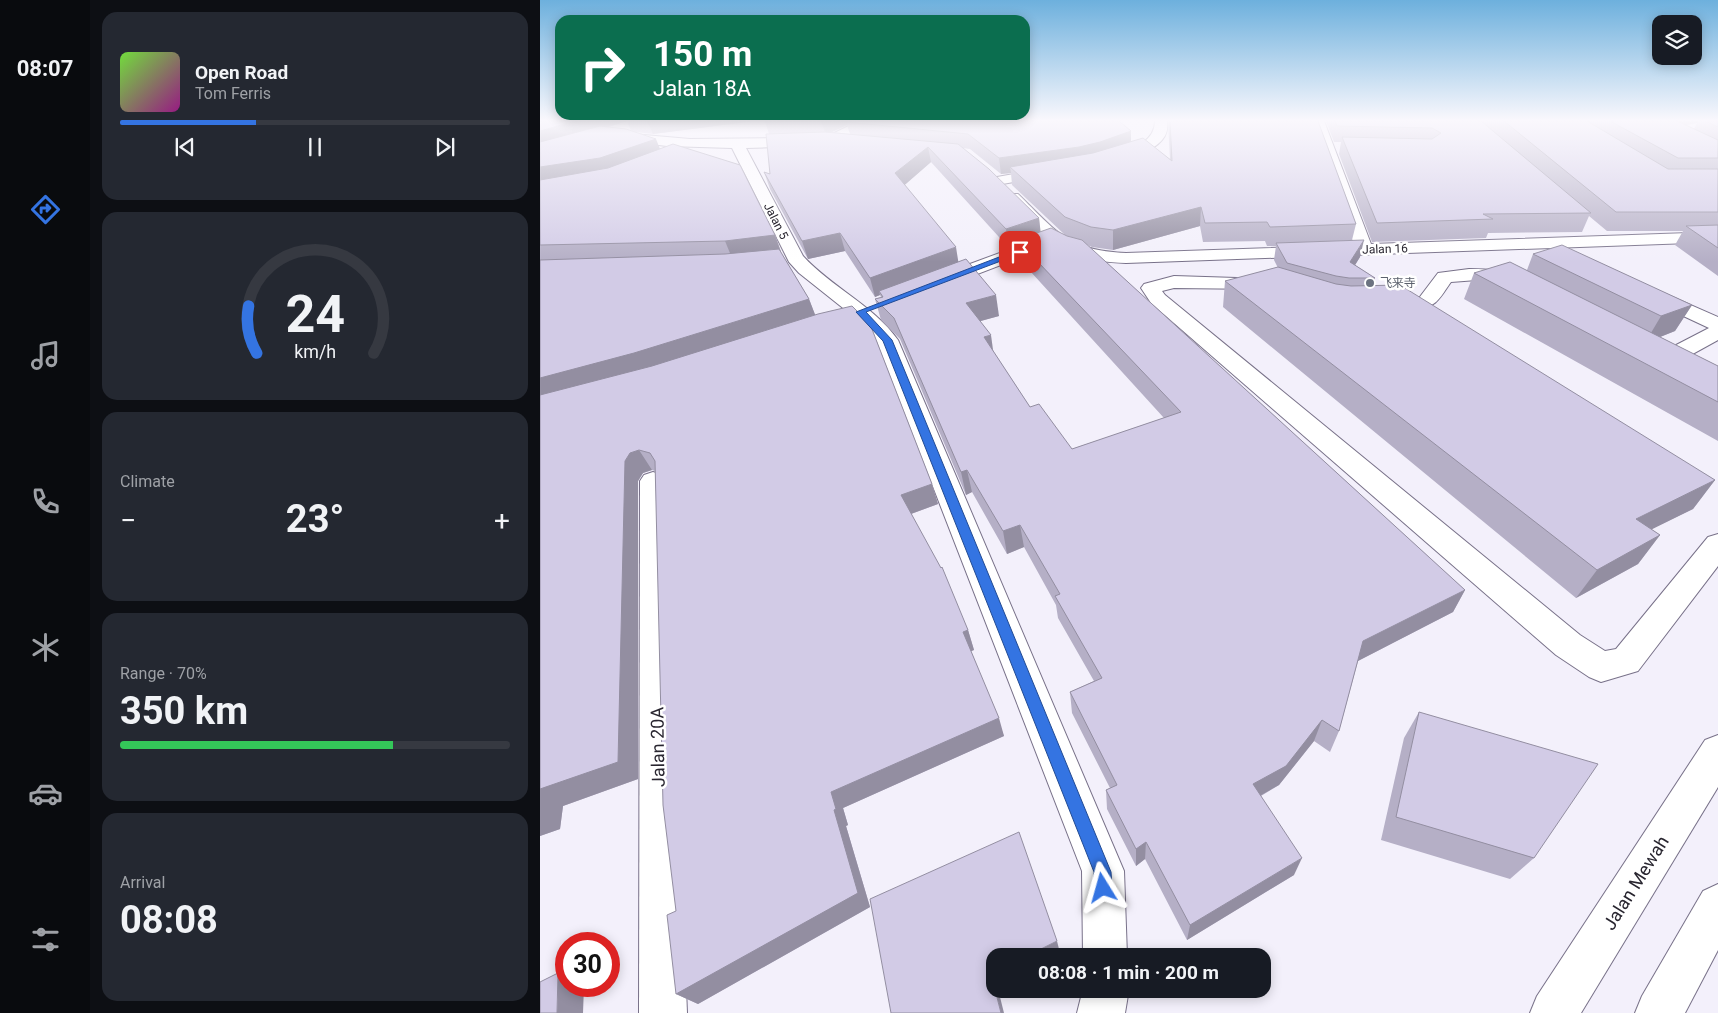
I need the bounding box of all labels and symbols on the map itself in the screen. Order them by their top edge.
street label: Jalan 5 [761,200,791,242]
pin [999,231,1041,273]
street label: Jalan 16 [1362,241,1408,257]
place label: 飞来寺 [1380,276,1416,290]
marker: 飞来寺 [1364,277,1376,289]
street label: Jalan 20A [646,706,669,787]
street label: Jalan Mewah [1598,832,1673,934]
position arrow [1076,861,1128,913]
speed limit sign: 30 [555,932,620,997]

